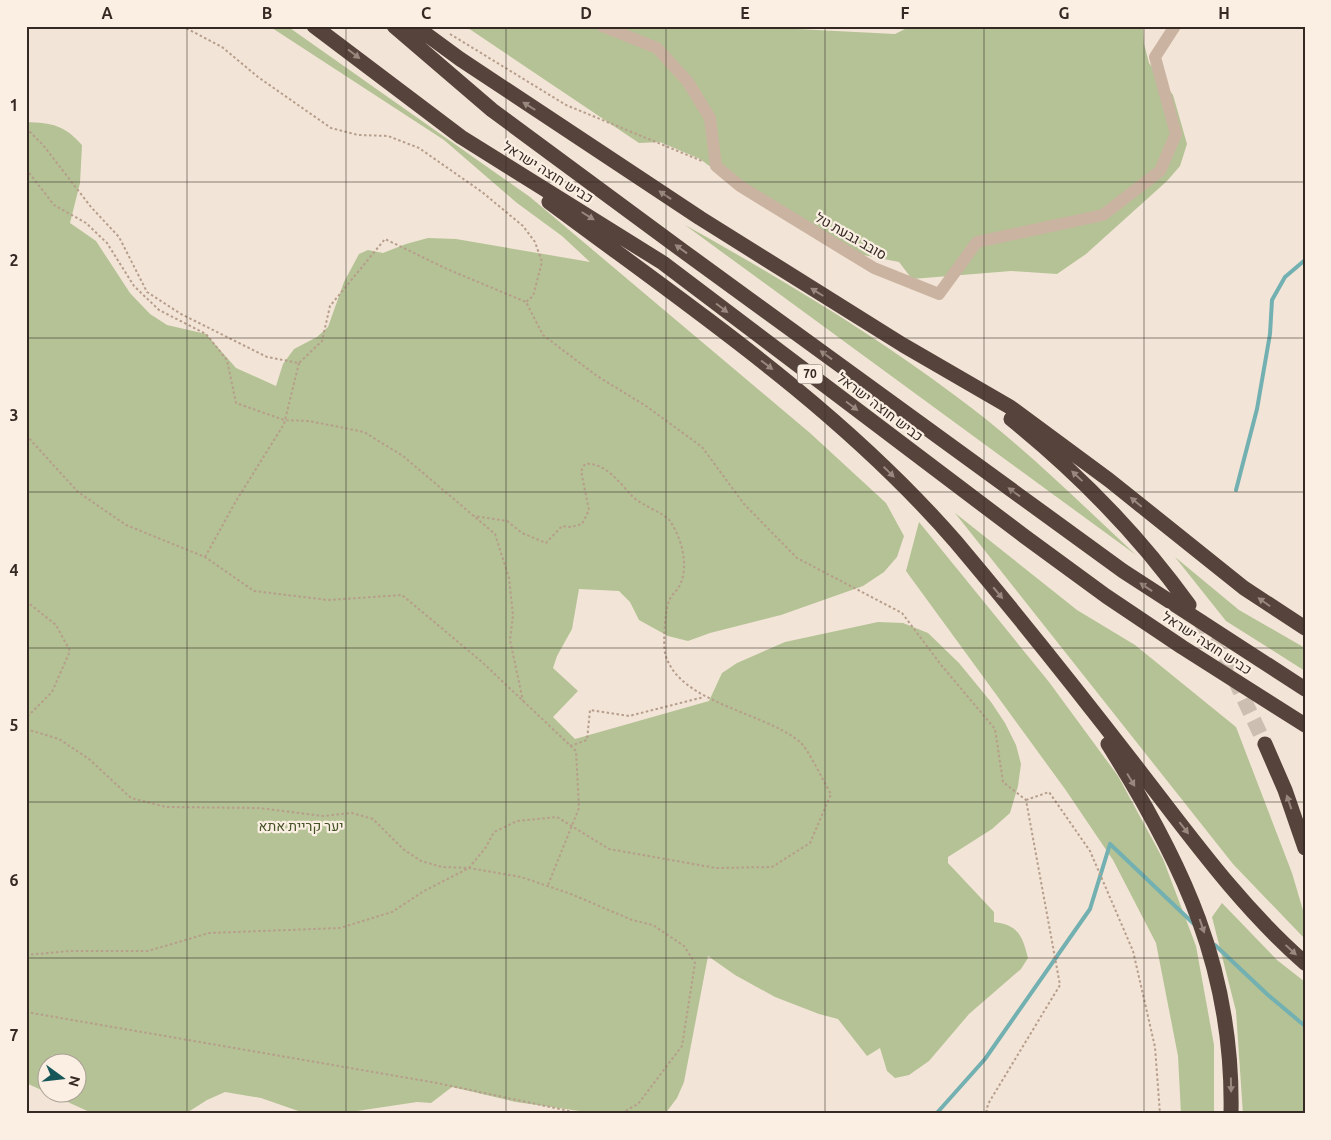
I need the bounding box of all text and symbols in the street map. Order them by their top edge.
text: A [101,4,113,22]
text: B [262,4,272,22]
text: C [421,4,431,22]
text: D [580,4,592,22]
text: E [740,4,750,22]
text: F [901,4,910,22]
text: G [1058,4,1070,22]
text: H [1218,4,1230,22]
one-way arrow [347,49,360,60]
text: 1 [9,96,19,114]
one-way arrow [523,101,536,110]
street label: כביש חוצה ישראל [500,138,596,206]
one-way arrow [659,190,672,200]
street label: סובב גבעת טל [812,209,890,263]
one-way arrow [581,211,595,221]
one-way arrow [675,244,688,255]
text: 2 [9,251,19,269]
one-way arrow [810,287,823,296]
one-way arrow [715,302,728,313]
one-way arrow [820,350,833,361]
one-way arrow [760,359,773,370]
road number: 70 [798,364,822,384]
street label: כביש חוצה ישראל [834,369,926,445]
one-way arrow [845,400,858,411]
text: 3 [9,406,19,424]
one-way arrow [883,466,895,478]
one-way arrow [1072,470,1084,482]
one-way arrow [1007,487,1021,497]
one-way arrow [1130,496,1143,507]
text: 4 [9,561,19,579]
one-way arrow [1140,582,1153,592]
one-way arrow [992,586,1003,599]
one-way arrow [1257,597,1271,607]
street label: כביש חוצה ישראל [1159,608,1255,678]
text: 5 [9,716,19,734]
one-way arrow [1126,774,1135,787]
one-way arrow [1285,794,1292,809]
park label: יער קריית אתא [258,818,344,834]
one-way arrow [1179,821,1189,835]
text: 6 [9,871,19,889]
one-way arrow [1199,918,1206,933]
one-way arrow [1284,944,1296,956]
text: 7 [9,1026,19,1044]
north arrow [38,1052,88,1102]
text: N [65,1074,84,1088]
one-way arrow [1227,1077,1235,1093]

